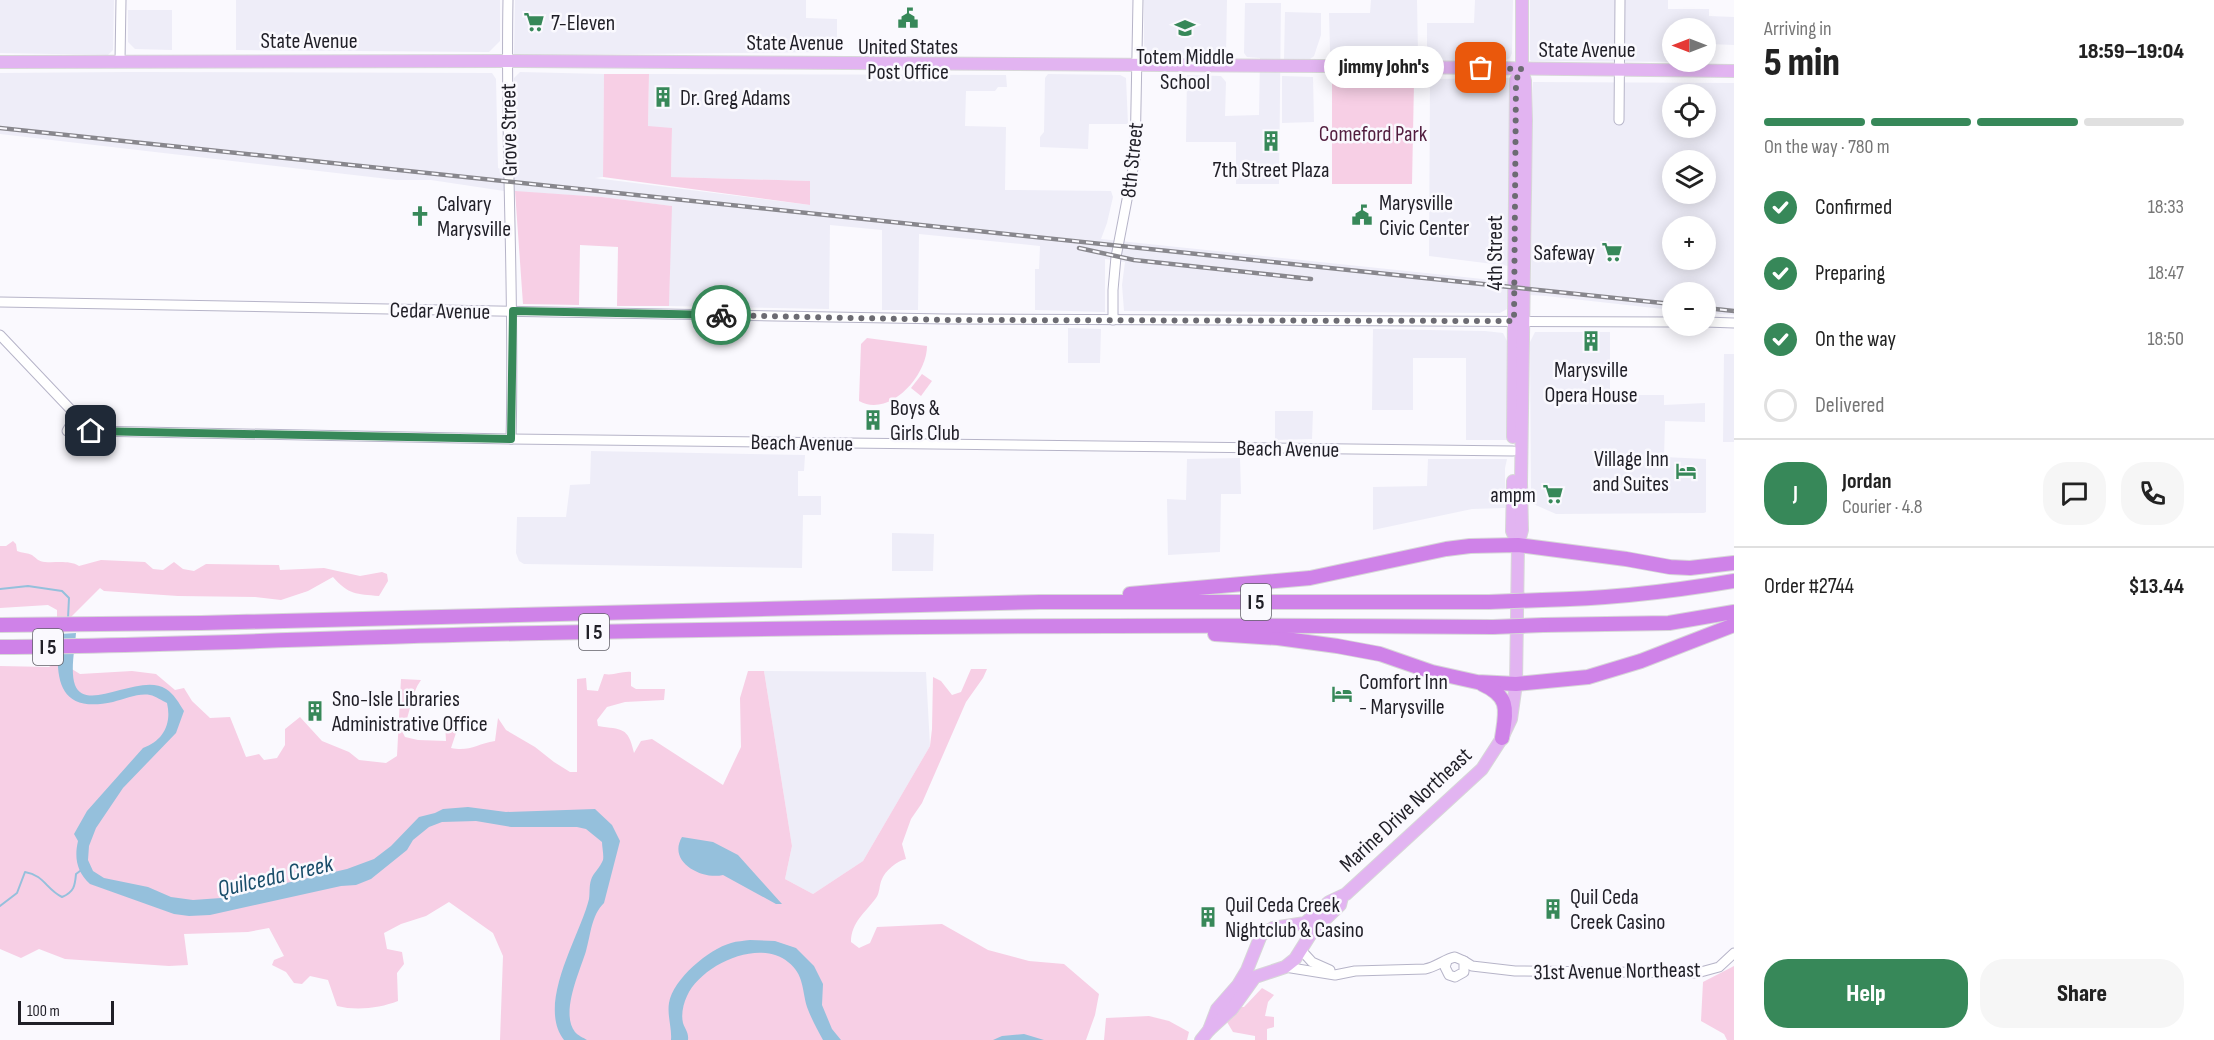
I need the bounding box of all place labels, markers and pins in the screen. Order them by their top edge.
public building icon: United States Post Office [896,6,920,30]
supermarket icon: 7-Eleven [522,10,546,34]
place label: 7-Eleven [551,10,615,37]
school or university icon: Totem Middle School [1173,16,1197,40]
place label: United States Post Office [858,34,958,86]
pin [1455,42,1506,93]
place label: Totem Middle School [1136,44,1234,96]
callout: Jimmy John's [1325,47,1445,89]
building icon: Dr. Greg Adams [651,85,675,109]
place label: Dr. Greg Adams [680,85,791,112]
building icon: 7th Street Plaza [1259,129,1283,153]
place label: 7th Street Plaza [1213,157,1329,184]
place label: Marysville Civic Center [1379,190,1469,242]
place label: Calvary Marysville [437,191,511,243]
public building icon: Marysville Civic Center [1350,203,1374,227]
church icon: Calvary Marysville [408,204,432,228]
place label: Safeway [1534,240,1596,267]
supermarket icon: Safeway [1600,240,1624,264]
building icon: Marysville Opera House [1579,329,1603,353]
place label: Marysville Opera House [1545,357,1637,409]
place label: Boys & Girls Club [890,395,960,447]
pin [65,405,116,456]
building icon: Boys & Girls Club [861,408,885,432]
place label: Village Inn and Suites [1592,446,1669,498]
hotel icon: Village Inn and Suites [1674,459,1698,483]
place label: ampm [1490,482,1536,509]
supermarket icon: ampm [1541,482,1565,506]
place label: Comfort Inn - Marysville [1359,669,1448,721]
hotel icon: Comfort Inn - Marysville [1330,682,1354,706]
place label: Sno-Isle Libraries Administrative Office [331,686,488,738]
building icon: Sno-Isle Libraries Administrative Office [303,699,327,723]
place label: Quil Ceda Creek Casino [1570,884,1665,936]
place label: Quil Ceda Creek Nightclub & Casino [1225,892,1364,944]
building icon: Quil Ceda Creek Casino [1541,897,1565,921]
building icon: Quil Ceda Creek Nightclub & Casino [1196,905,1220,929]

